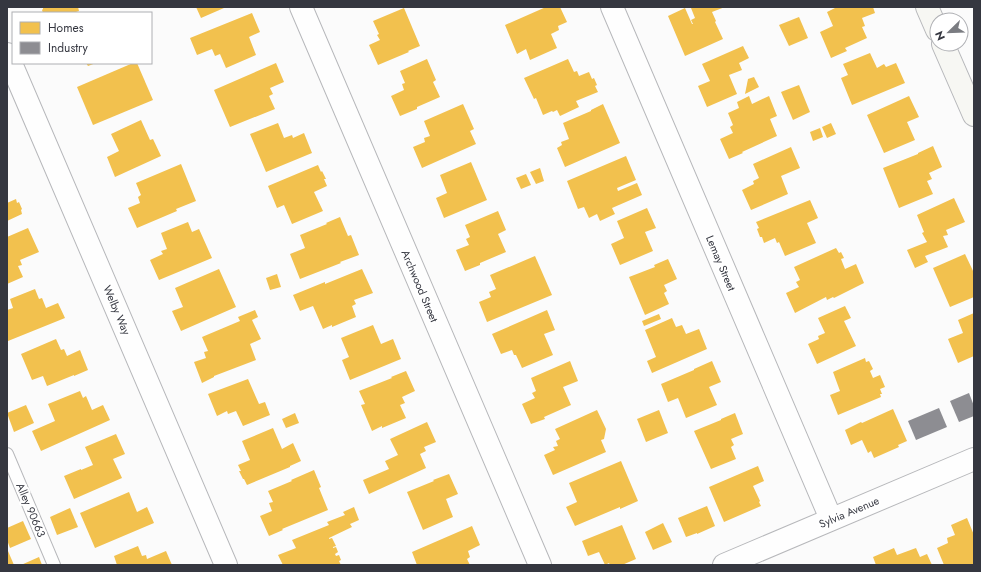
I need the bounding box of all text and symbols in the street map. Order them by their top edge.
legend [12,12,152,64]
north arrow [929,12,969,52]
text: Homes [48,19,84,37]
text: N [931,29,949,43]
text: Industry [48,39,89,57]
street label: Lemay Street [702,233,740,294]
street label: Archwood Street [398,247,443,325]
street label: Welby Way [99,283,135,337]
street label: Alley 90663 [12,480,50,540]
street label: Sylvia Avenue [816,492,882,532]

